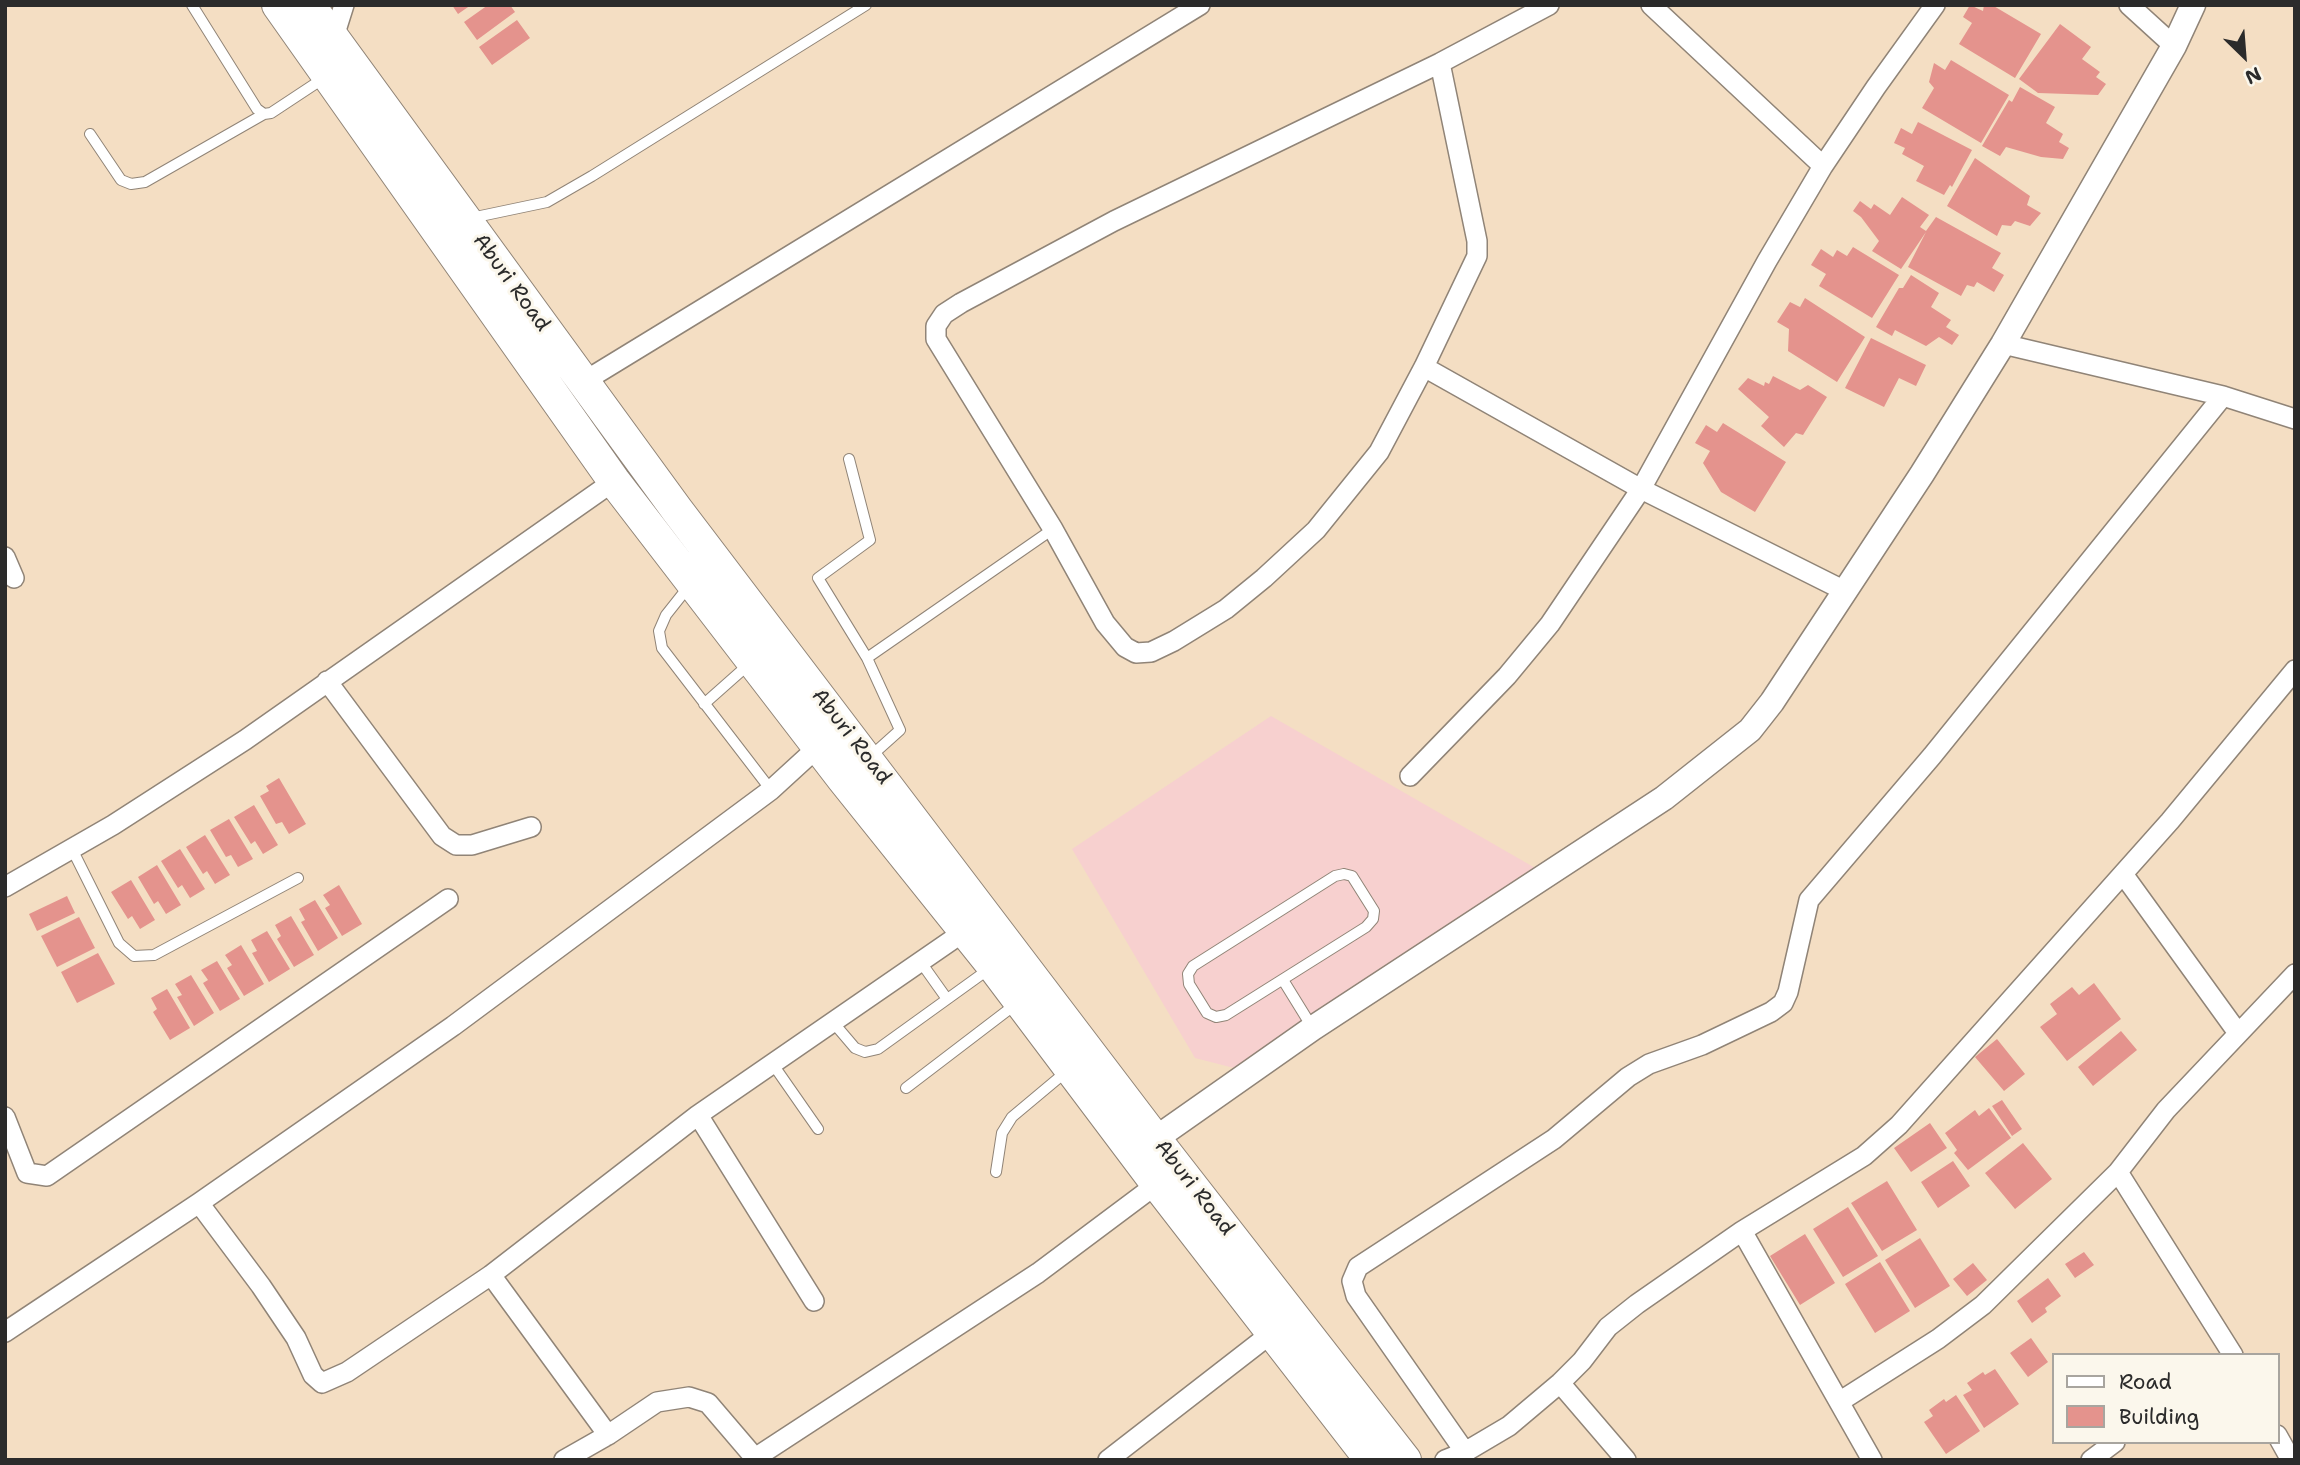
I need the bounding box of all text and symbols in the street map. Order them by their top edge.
north arrow [2209,21,2279,91]
text: N [2241,61,2265,90]
street label: Aburi Road [467,229,555,337]
street label: Aburi Road [806,684,896,790]
street label: Aburi Road [1149,1135,1239,1241]
legend [2052,1353,2279,1444]
text: Road [2119,1368,2172,1396]
text: Building [2119,1403,2199,1431]

